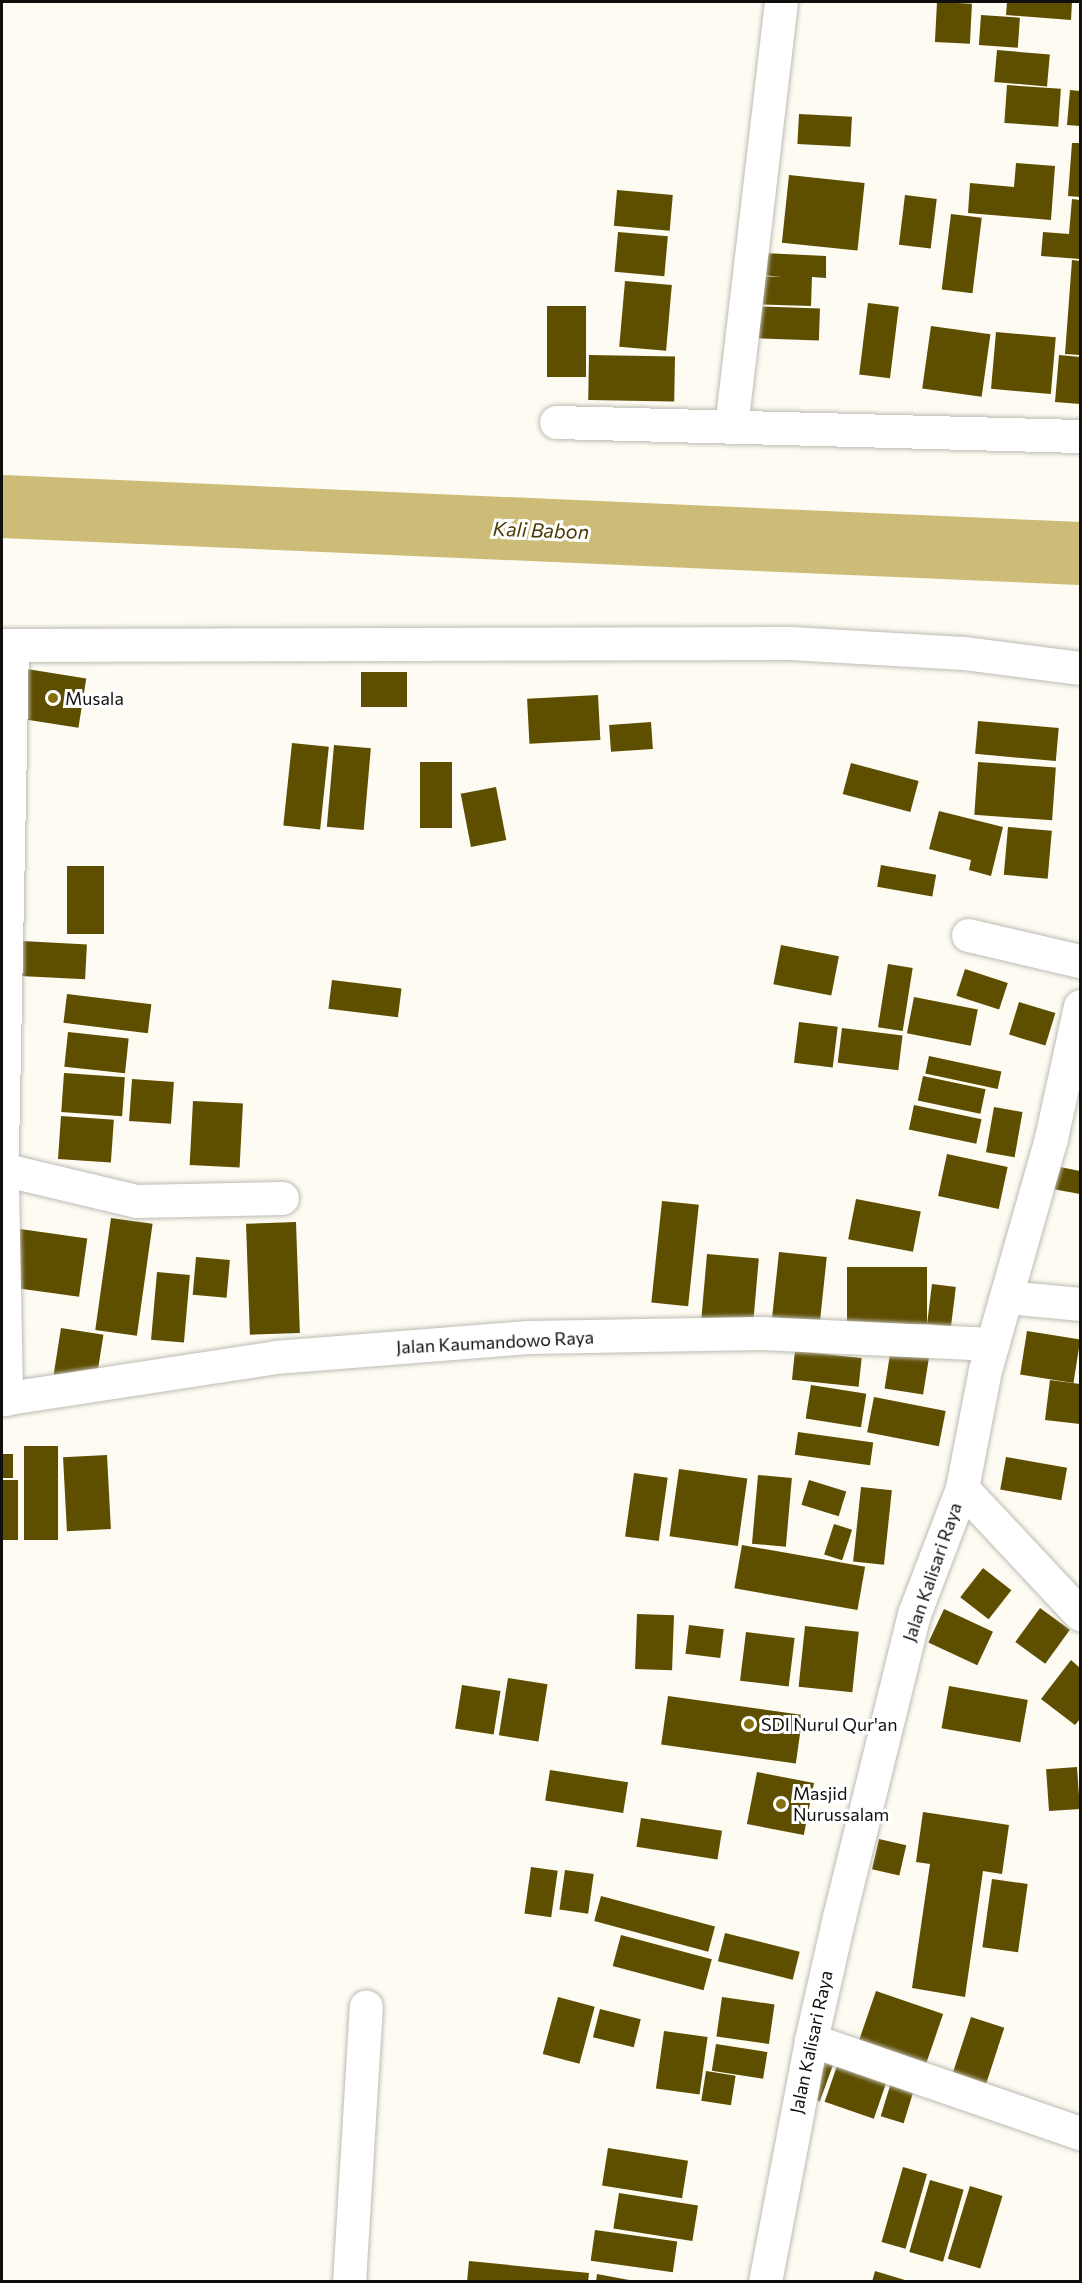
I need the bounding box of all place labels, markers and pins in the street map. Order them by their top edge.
place label: Musala [65,687,124,709]
marker: Musala [46,691,60,705]
place label: SDI Nurul Qur'an [761,1713,897,1735]
marker: SDI Nurul Qur'an [742,1717,756,1731]
place label: Masjid Nurussalam [793,1783,889,1826]
marker: Masjid Nurussalam [774,1797,788,1811]

